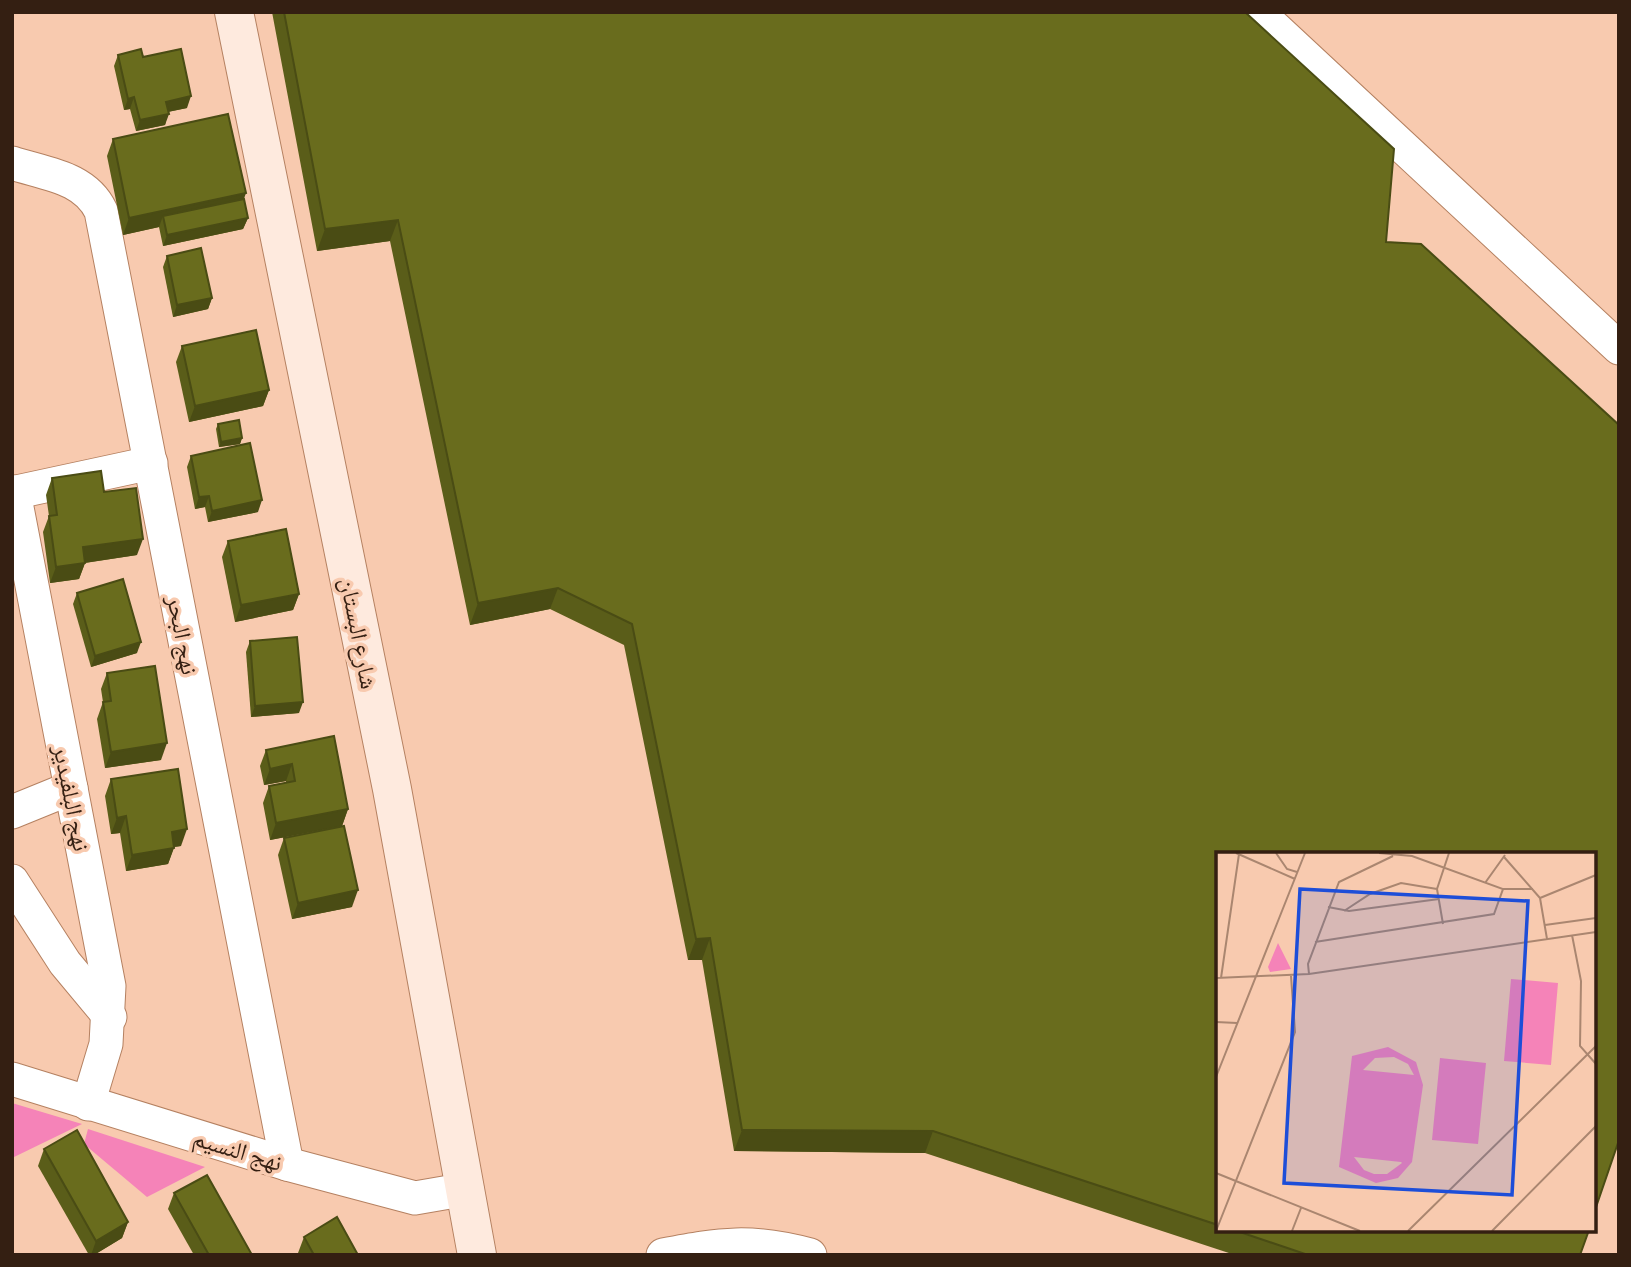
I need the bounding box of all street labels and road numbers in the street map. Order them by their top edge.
street label: شارع البستان [333,574,387,692]
street label: نهج البحر [160,592,208,677]
street label: نهج البلفيدير [46,741,99,854]
street label: نهج النسيم [189,1120,287,1179]

